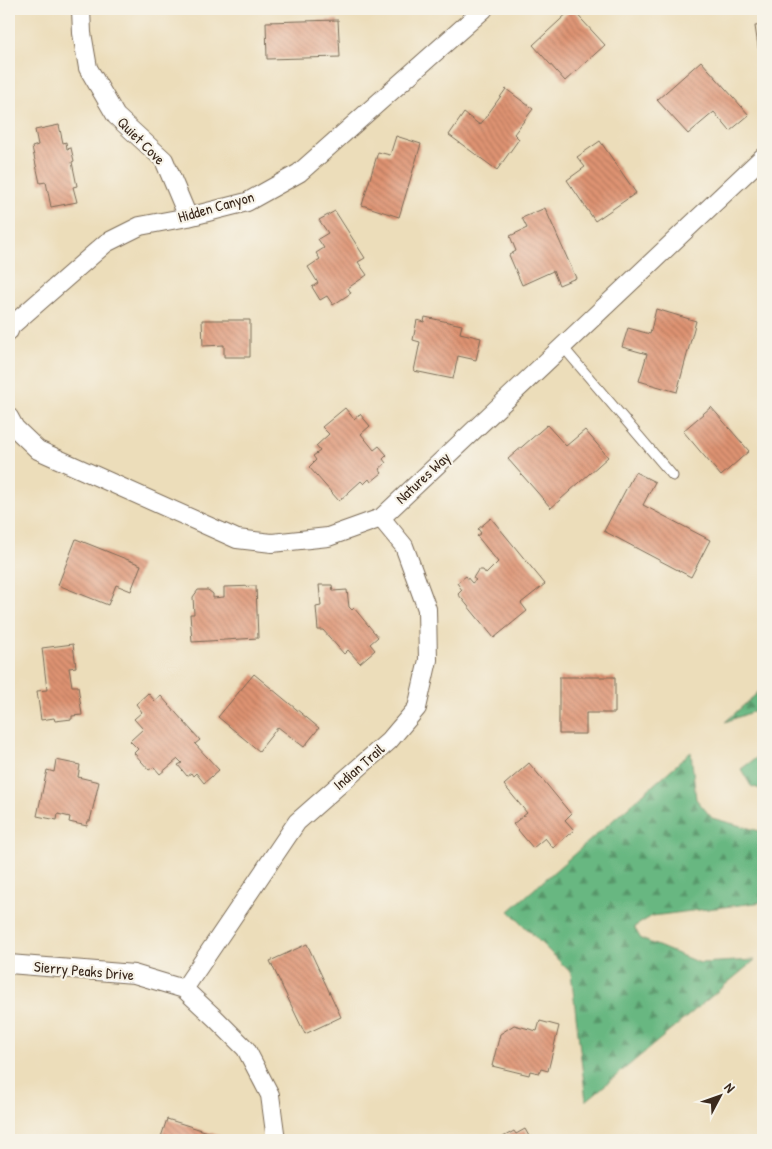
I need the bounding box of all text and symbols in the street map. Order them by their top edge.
street label: Quiet Cove [113,112,170,169]
street label: Hidden Canyon [175,186,257,227]
street label: Natures Way [391,447,454,508]
street label: Indian Trail [329,738,389,795]
street label: Sierry Peaks Drive [33,956,135,985]
north arrow [694,1072,744,1122]
text: N [721,1078,740,1097]

